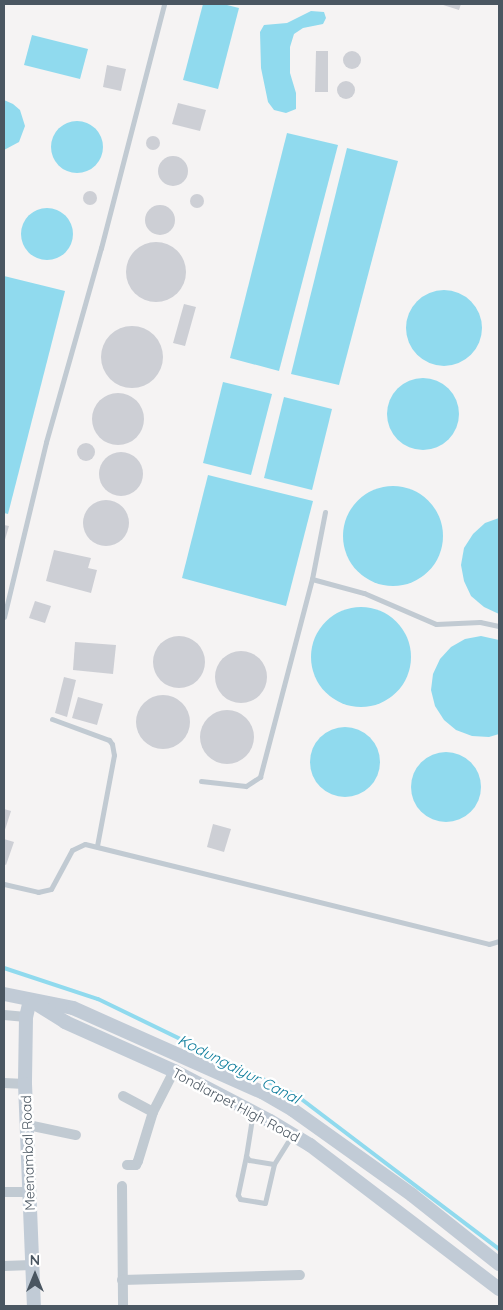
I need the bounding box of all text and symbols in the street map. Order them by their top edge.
water label: Kodungaiyur Canal [175,1031,303,1107]
street label: Tondiarpet High Road [169,1064,303,1146]
street label: Meenambal Road [18,1095,38,1211]
north arrow [10,1250,60,1300]
text: N [30,1251,40,1269]

